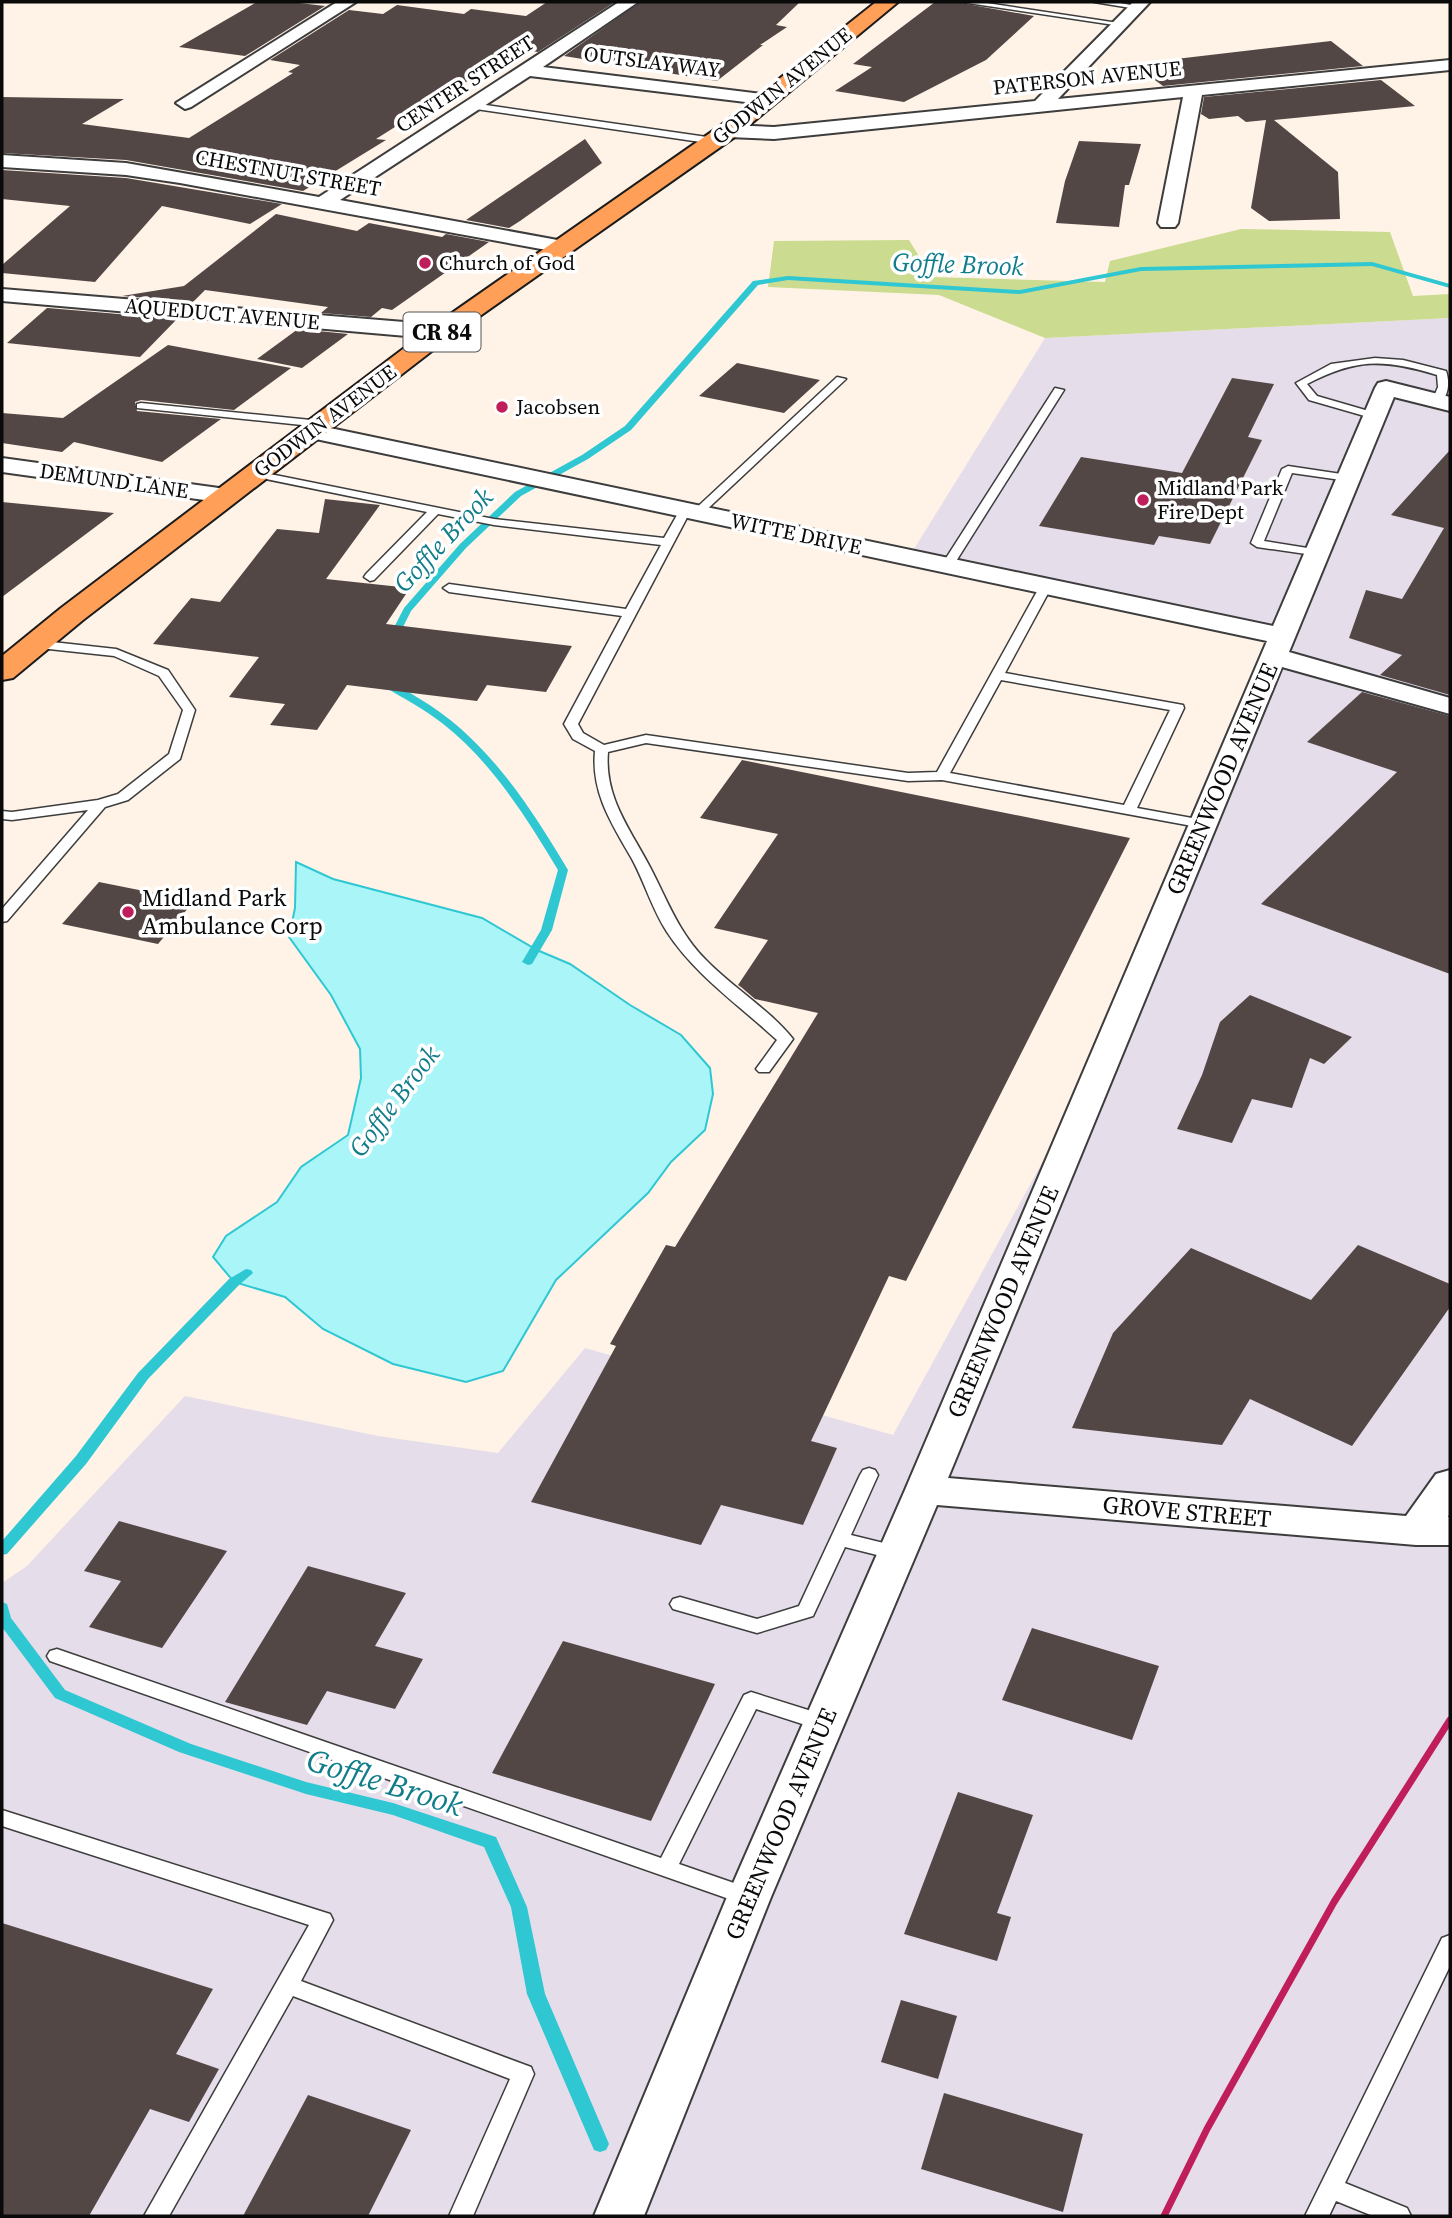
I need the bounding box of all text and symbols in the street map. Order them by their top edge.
street label: GODWIN AVENUE [706,20,858,151]
street label: CENTER STREET [390,28,540,139]
street label: OUTSLAY WAY [582,39,723,84]
street label: PATERSON AVENUE [991,53,1183,102]
street label: CHESTNUT STREET [193,142,384,203]
water label: Goffle Brook [892,244,1025,284]
place label: Church of God [439,248,575,277]
marker: Church of God [417,255,433,271]
street label: AQUEDUCT AVENUE [123,291,321,336]
road number: CR 84 [404,312,480,352]
street label: GODWIN AVENUE [247,357,402,484]
place label: Jacobsen [515,392,601,421]
marker: Jacobsen [494,399,510,415]
street label: DEMUND LANE [38,456,190,505]
place label: Midland Park Fire Dept [1157,473,1284,526]
water label: Goffle Brook [385,479,501,600]
marker: Midland Park Fire Dept [1135,492,1151,508]
street label: WITTE DRIVE [728,505,865,562]
street label: GREENWOOD AVENUE [1158,658,1285,900]
place label: Midland Park Ambulance Corp [142,881,323,942]
marker: Midland Park Ambulance Corp [120,904,136,920]
water label: Goffle Brook [340,1037,448,1164]
street label: GREENWOOD AVENUE [939,1181,1066,1423]
street label: GROVE STREET [1101,1488,1273,1535]
street label: GREENWOOD AVENUE [717,1703,844,1945]
water label: Goffle Brook [302,1737,469,1827]

